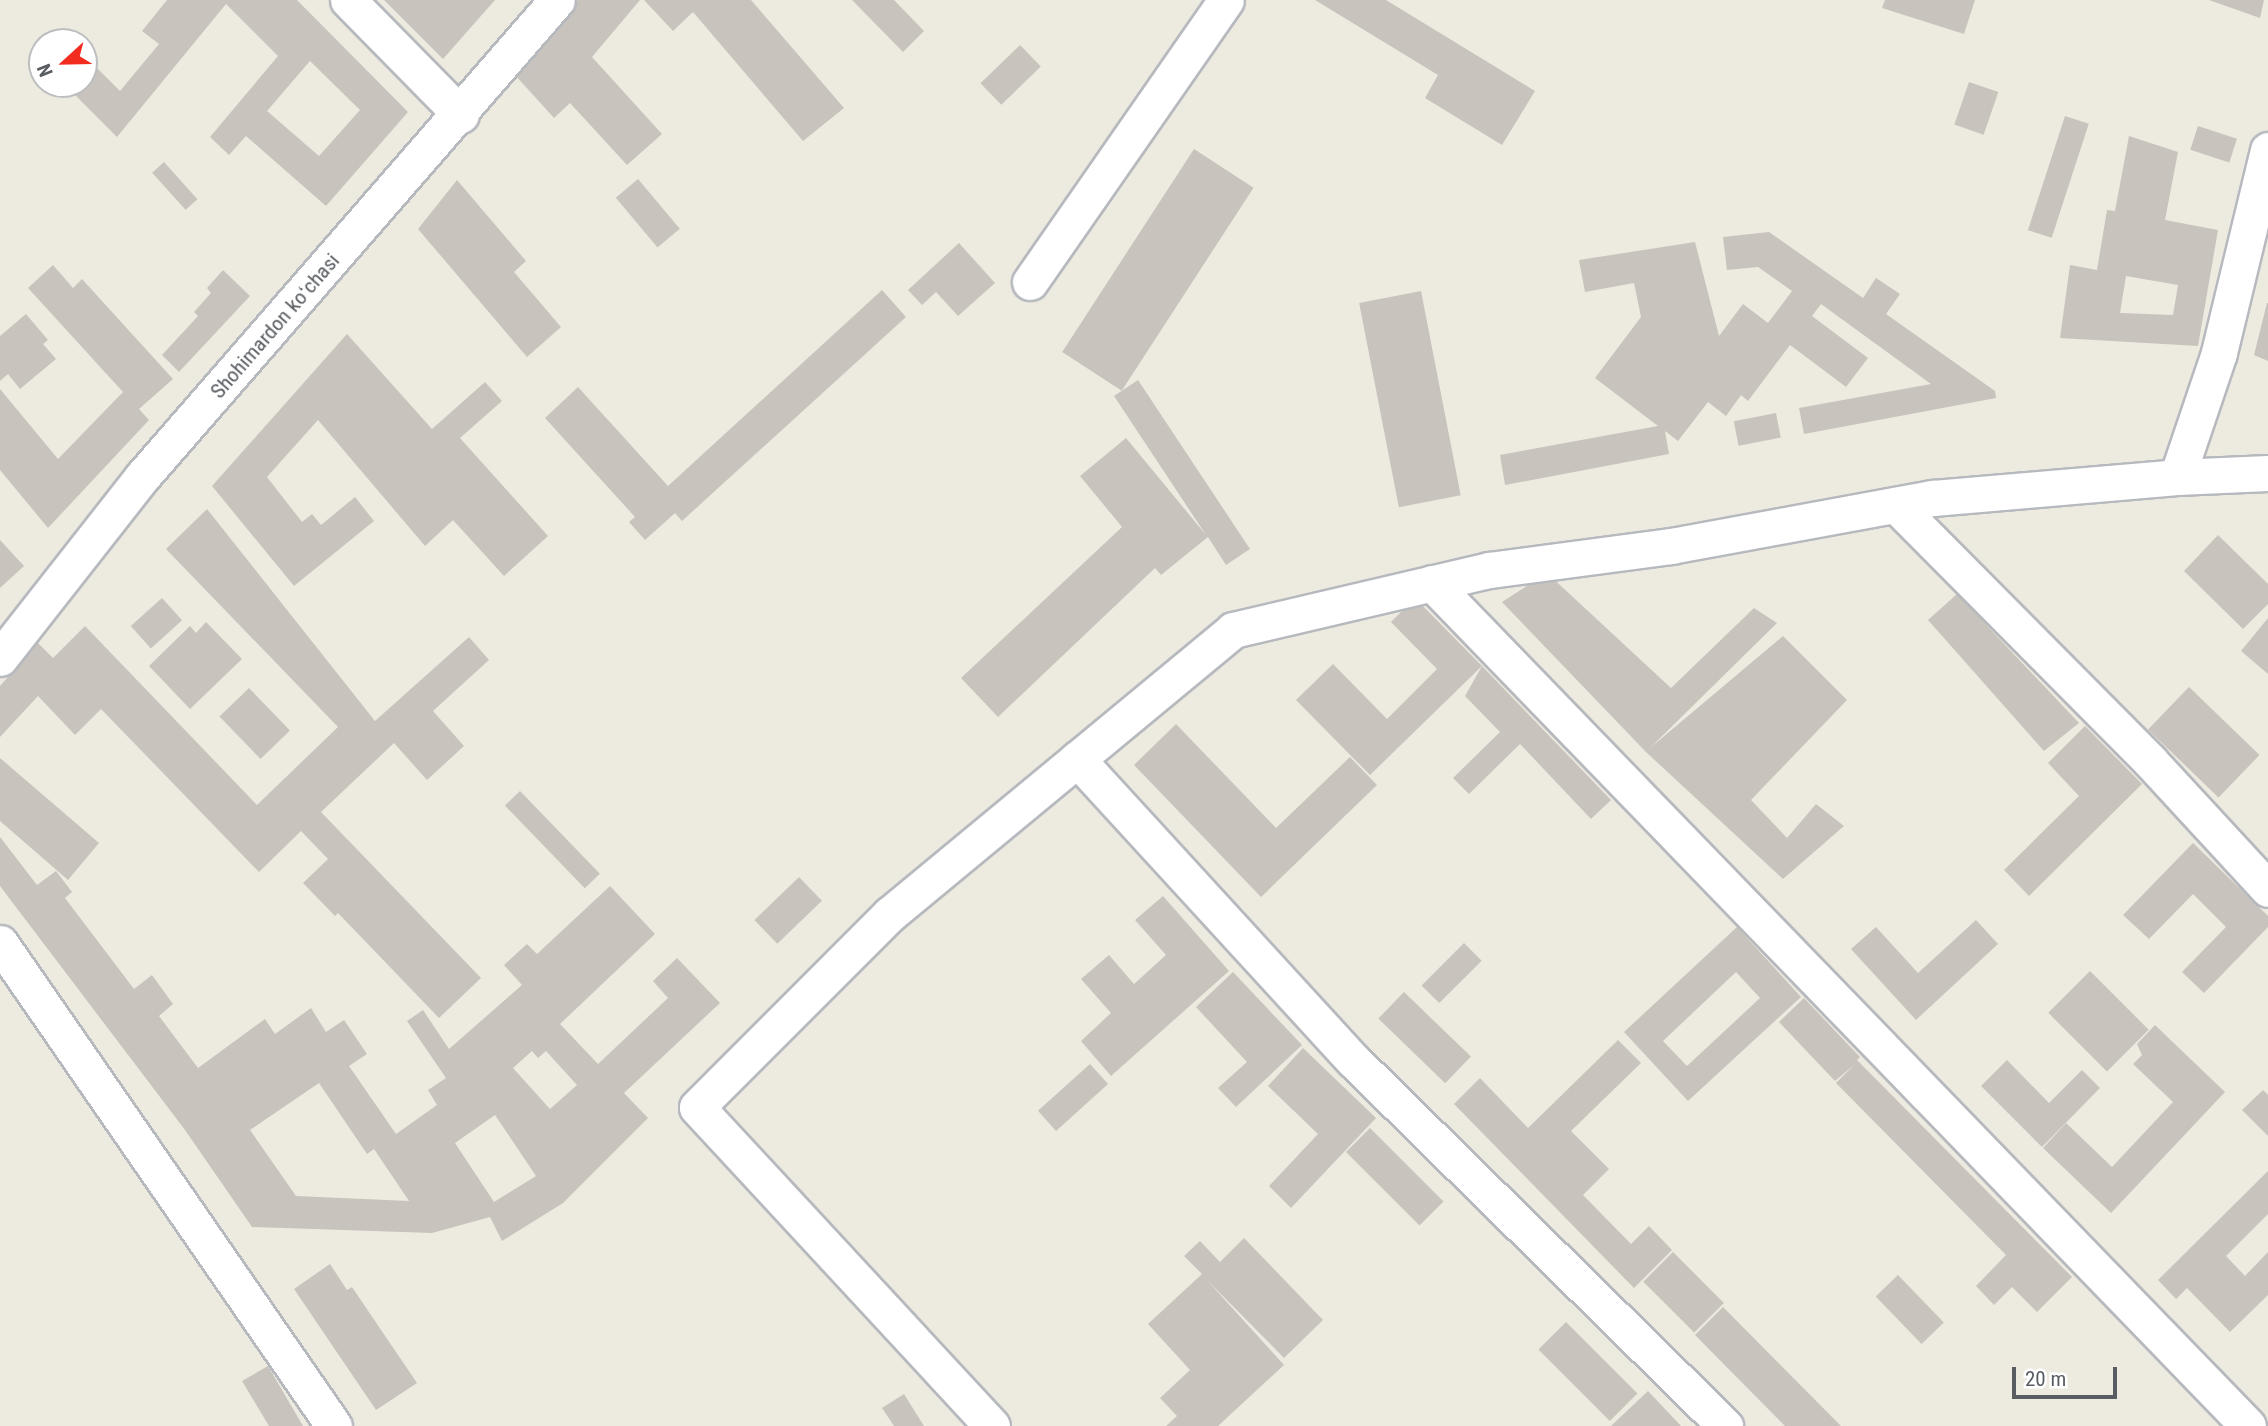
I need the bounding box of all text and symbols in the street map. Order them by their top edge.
north arrow [28,28,98,98]
text: N [32,61,58,80]
street label: Shohimardon koʻchasi [205,248,345,404]
scale bar [2016,1352,2121,1396]
text: 20 m [2025,1367,2066,1391]

